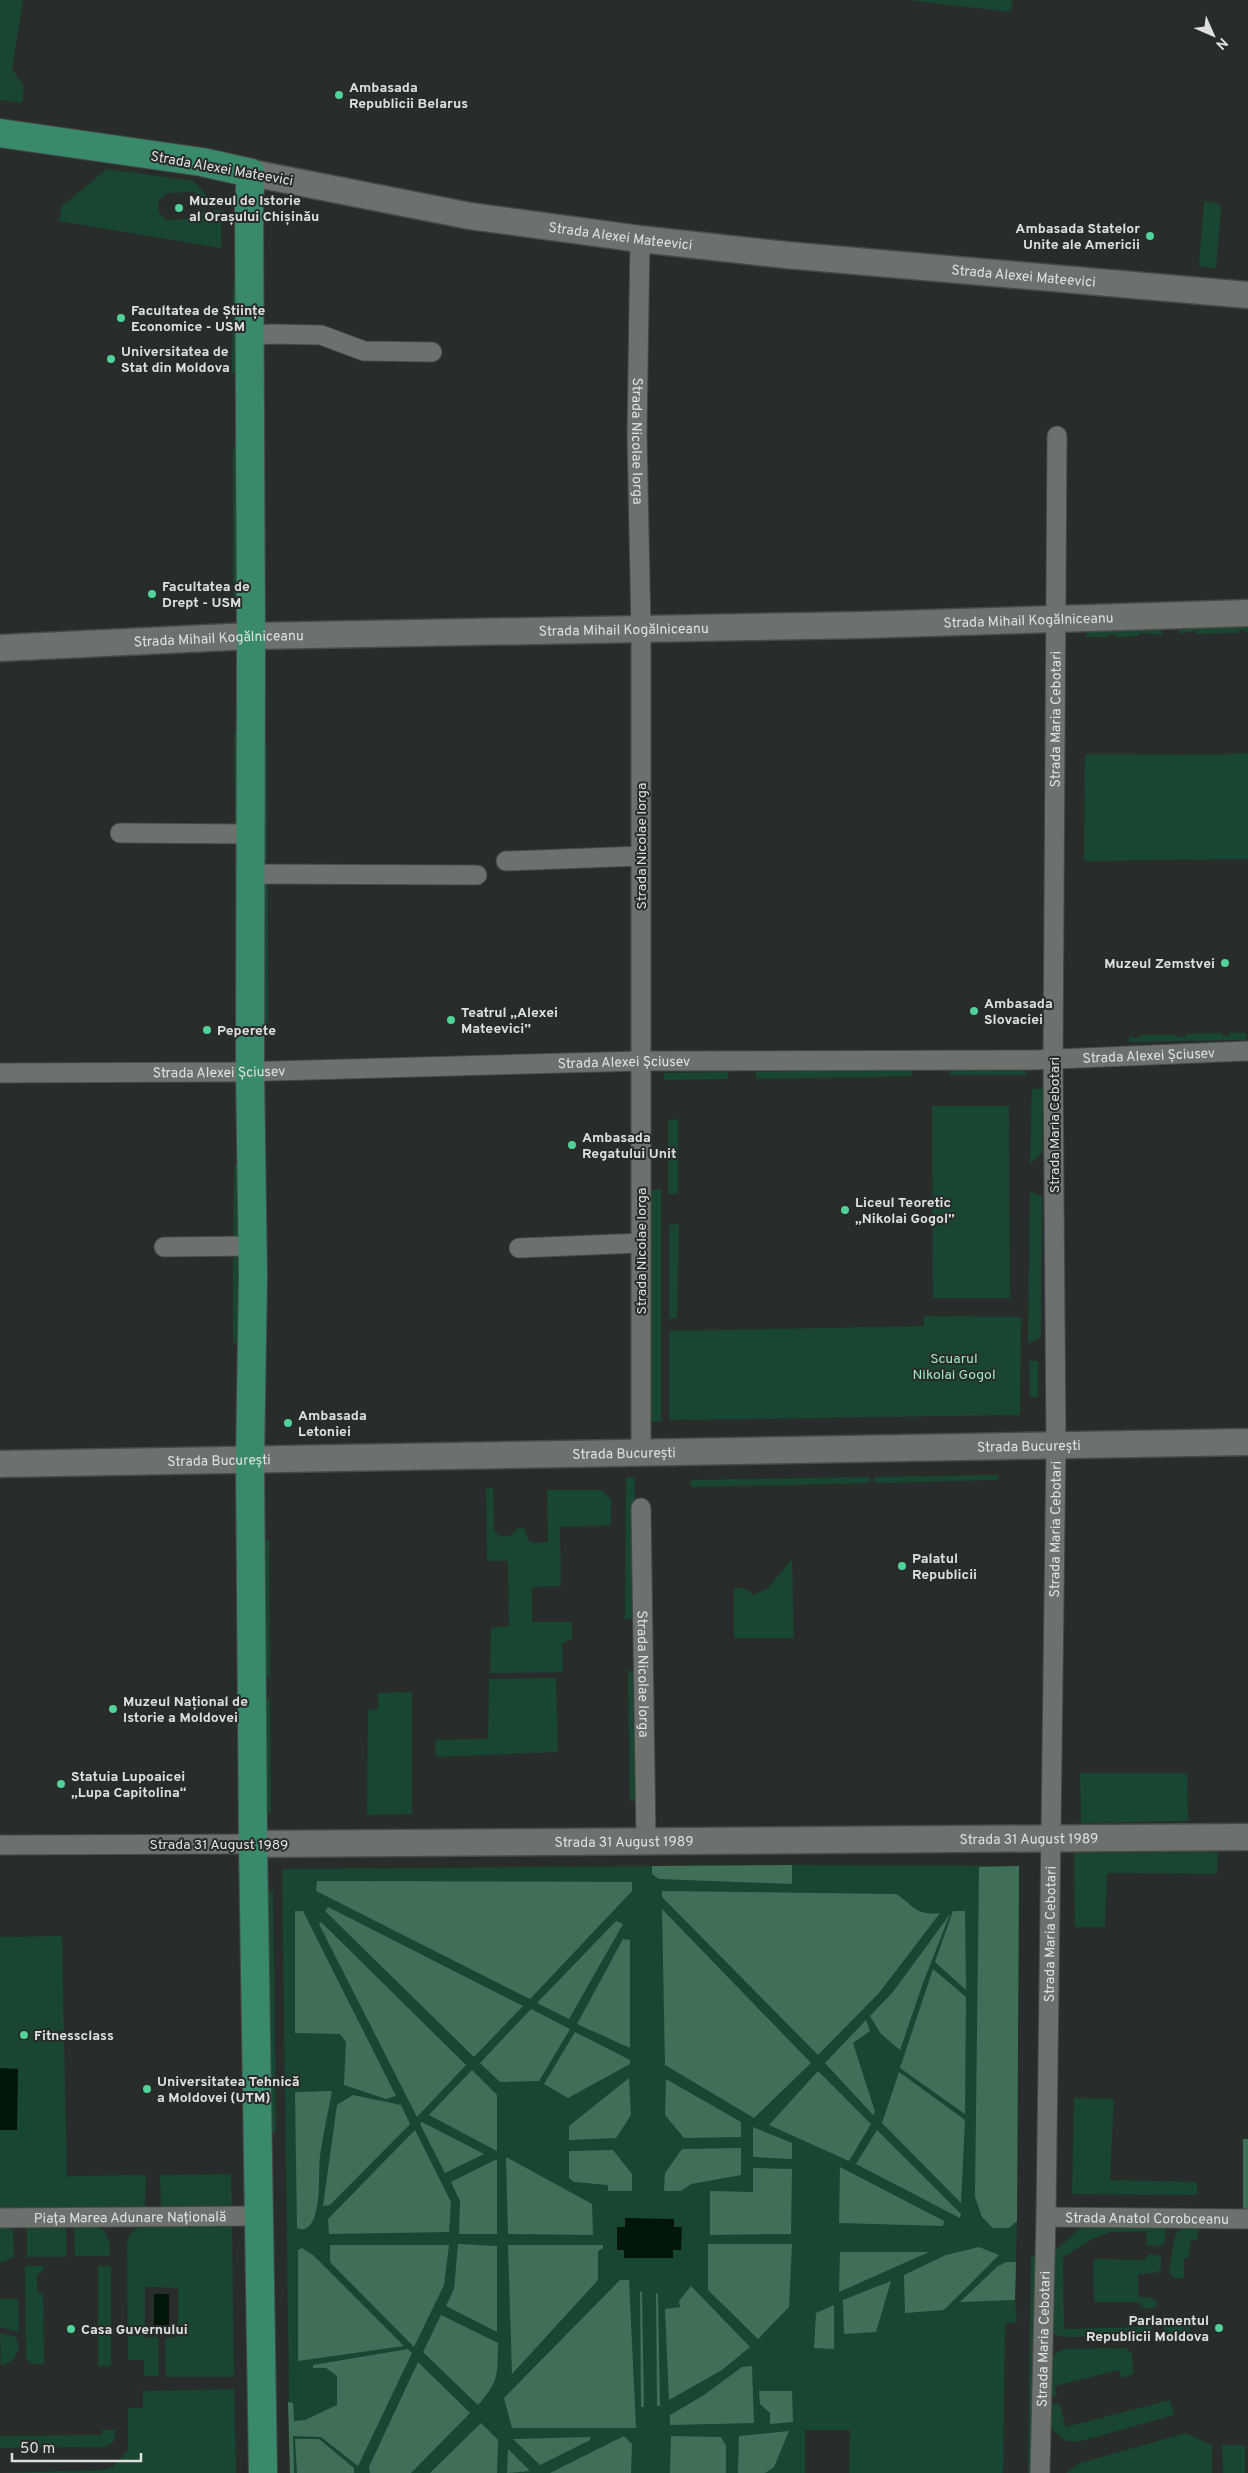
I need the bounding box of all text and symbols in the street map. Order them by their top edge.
north arrow [1188,10,1238,60]
text: N [1212,34,1231,53]
place label: Ambasada Republicii Belarus [349,80,468,113]
marker: Ambasada Republicii Belarus [333,89,345,101]
street label: Strada Alexei Mateevici [149,149,294,190]
place label: Muzeul de Istorie al Orașului Chișinău [189,193,319,226]
marker: Muzeul de Istorie al Orașului Chișinău [173,202,185,214]
street label: Strada Alexei Mateevici [547,220,693,255]
place label: Ambasada Statelor Unite ale Americii [1015,221,1140,254]
marker: Ambasada Statelor Unite ale Americii [1144,230,1156,242]
street label: Strada Alexei Mateevici [951,262,1096,292]
place label: Facultatea de Științe Economice - USM [131,303,265,336]
marker: Facultatea de Științe Economice - USM [115,312,127,324]
place label: Universitatea de Stat din Moldova [121,344,230,377]
marker: Universitatea de Stat din Moldova [105,353,117,365]
street label: Strada Nicolae Iorga [627,377,645,505]
place label: Facultatea de Drept - USM [162,579,250,612]
marker: Facultatea de Drept - USM [146,588,158,600]
street label: Strada Mihail Kogălniceanu [943,610,1114,633]
street label: Strada Mihail Kogălniceanu [538,621,709,641]
street label: Strada Mihail Kogălniceanu [133,628,304,652]
street label: Strada Maria Cebotari [1048,651,1066,787]
street label: Strada Nicolae Iorga [634,783,651,909]
place label: Muzeul Zemstvei [1104,956,1215,973]
marker: Muzeul Zemstvei [1219,957,1231,969]
place label: Ambasada Slovaciei [984,996,1053,1029]
place label: Teatrul „Alexei Mateevici” [461,1005,558,1038]
marker: Ambasada Slovaciei [968,1005,980,1017]
marker: Teatrul „Alexei Mateevici” [445,1014,457,1026]
place label: Peperete [217,1023,276,1040]
marker: Peperete [201,1024,213,1036]
street label: Strada Alexei Șciusev [1082,1045,1215,1068]
street label: Strada Alexei Șciusev [557,1054,690,1073]
street label: Strada Maria Cebotari [1047,1057,1064,1193]
street label: Strada Alexei Șciusev [153,1064,286,1082]
place label: Ambasada Regatului Unit [582,1130,676,1163]
marker: Ambasada Regatului Unit [566,1139,578,1151]
street label: Strada Nicolae Iorga [634,1188,651,1314]
place label: Liceul Teoretic „Nikolai Gogol” [855,1195,955,1228]
marker: Liceul Teoretic „Nikolai Gogol” [839,1204,851,1216]
park label: Scuarul Nikolai Gogol [912,1351,996,1384]
place label: Ambasada Letoniei [298,1408,367,1441]
marker: Ambasada Letoniei [282,1417,294,1429]
street label: Strada București [977,1438,1081,1457]
street label: Strada București [572,1445,676,1464]
street label: Strada București [167,1452,271,1471]
street label: Strada Maria Cebotari [1047,1461,1066,1597]
place label: Palatul Republicii [912,1551,977,1584]
marker: Palatul Republicii [896,1560,908,1572]
street label: Strada Nicolae Iorga [633,1610,651,1738]
place label: Muzeul Național de Istorie a Moldovei [123,1694,248,1727]
marker: Muzeul Național de Istorie a Moldovei [107,1703,119,1715]
place label: Statuia Lupoaicei „Lupa Capitolina“ [71,1769,187,1802]
marker: Statuia Lupoaicei „Lupa Capitolina“ [55,1778,67,1790]
street label: Strada 31 August 1989 [959,1831,1099,1849]
street label: Strada 31 August 1989 [554,1834,694,1852]
street label: Strada 31 August 1989 [150,1837,288,1854]
street label: Strada Maria Cebotari [1042,1866,1061,2002]
place label: Fitnessclass [34,2028,114,2045]
marker: Fitnessclass [18,2029,30,2041]
place label: Universitatea Tehnică a Moldovei (UTM) [157,2074,300,2107]
marker: Universitatea Tehnică a Moldovei (UTM) [141,2083,153,2095]
street label: Piața Marea Adunare Națională [34,2209,226,2228]
street label: Strada Anatol Corobceanu [1065,2210,1229,2229]
street label: Strada Maria Cebotari [1035,2271,1055,2407]
place label: Parlamentul Republicii Moldova [1086,2313,1209,2346]
place label: Casa Guvernului [81,2322,188,2339]
marker: Parlamentul Republicii Moldova [1213,2322,1225,2334]
marker: Casa Guvernului [65,2323,77,2335]
scale bar [12,2430,141,2462]
text: 50 m [20,2440,55,2459]

